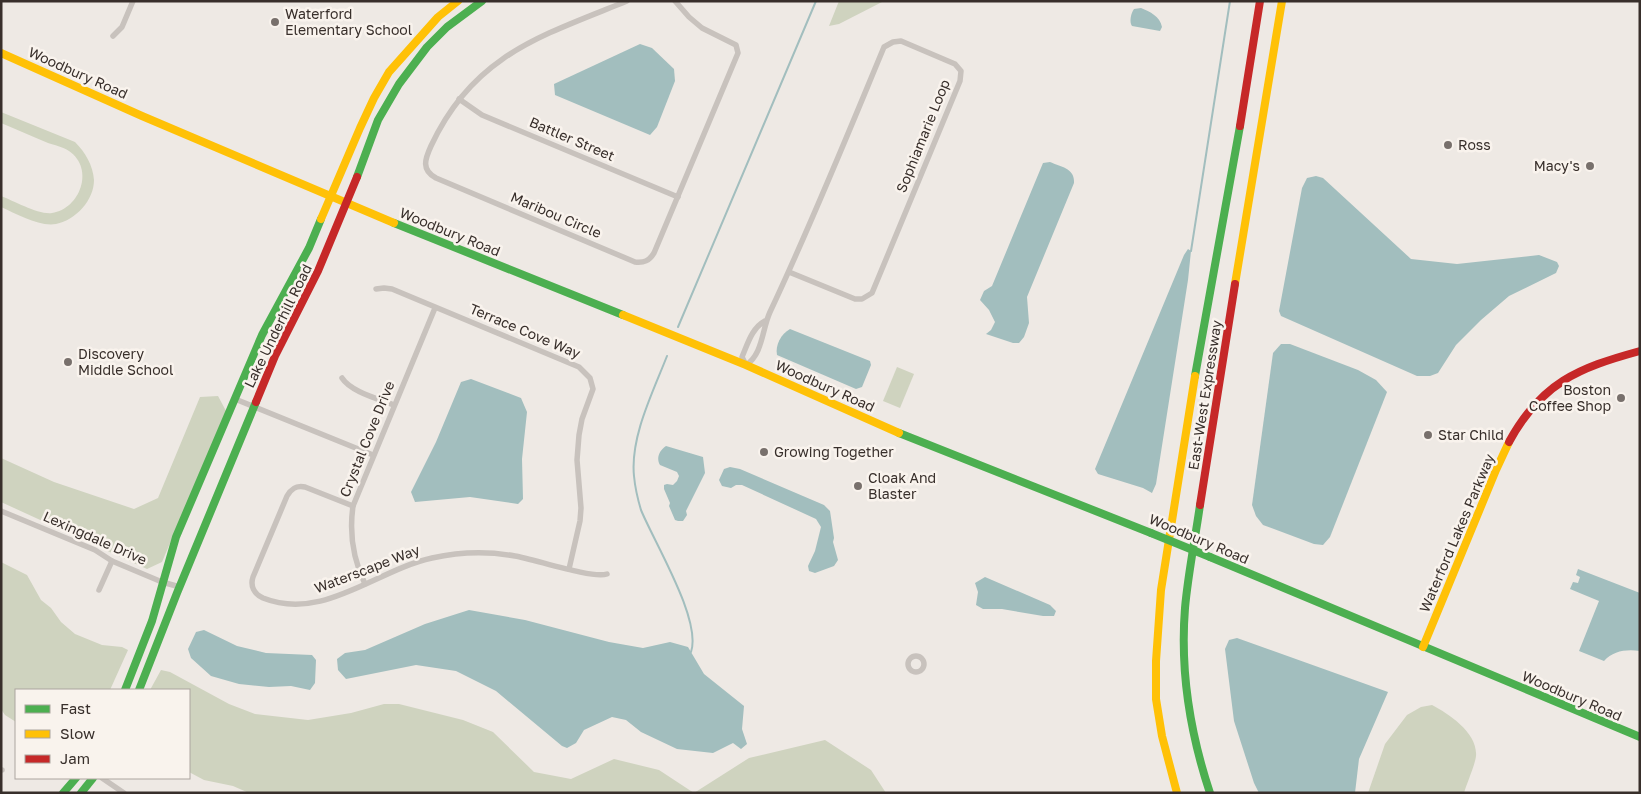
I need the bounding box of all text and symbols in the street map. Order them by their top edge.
place label: Waterford Elementary School [285,5,412,38]
marker: Waterford Elementary School [269,16,281,28]
street label: Woodbury Road [26,43,130,102]
street label: Sophiamarie Loop [892,77,953,195]
street label: Battler Street [527,113,617,164]
place label: Ross [1458,136,1491,153]
marker: Ross [1442,139,1454,151]
place label: Macy's [1534,157,1580,174]
marker: Macy's [1584,160,1596,172]
street label: Maribou Circle [508,188,604,241]
street label: Woodbury Road [397,204,503,259]
street label: Lake Underhill Road [240,261,315,390]
street label: Terrace Cove Way [467,300,583,362]
street label: East-West Expressway [1184,319,1225,471]
place label: Discovery Middle School [78,345,173,378]
marker: Discovery Middle School [62,356,74,368]
street label: Woodbury Road [773,356,877,415]
street label: Crystal Cove Drive [335,378,398,499]
place label: Boston Coffee Shop [1529,381,1611,414]
marker: Boston Coffee Shop [1615,392,1627,404]
place label: Star Child [1438,426,1504,443]
marker: Star Child [1422,429,1434,441]
place label: Growing Together [774,443,894,460]
marker: Growing Together [758,446,770,458]
street label: Waterford Lakes Parkway [1415,451,1498,615]
place label: Cloak And Blaster [868,469,936,502]
marker: Cloak And Blaster [852,480,864,492]
street label: Lexingdale Drive [41,507,150,568]
street label: Woodbury Road [1147,510,1252,567]
street label: Waterscape Way [312,541,422,596]
street label: Woodbury Road [1520,667,1625,724]
legend [15,689,190,779]
text: Fast [60,699,91,717]
text: Slow [60,724,95,742]
text: Jam [60,749,90,767]

